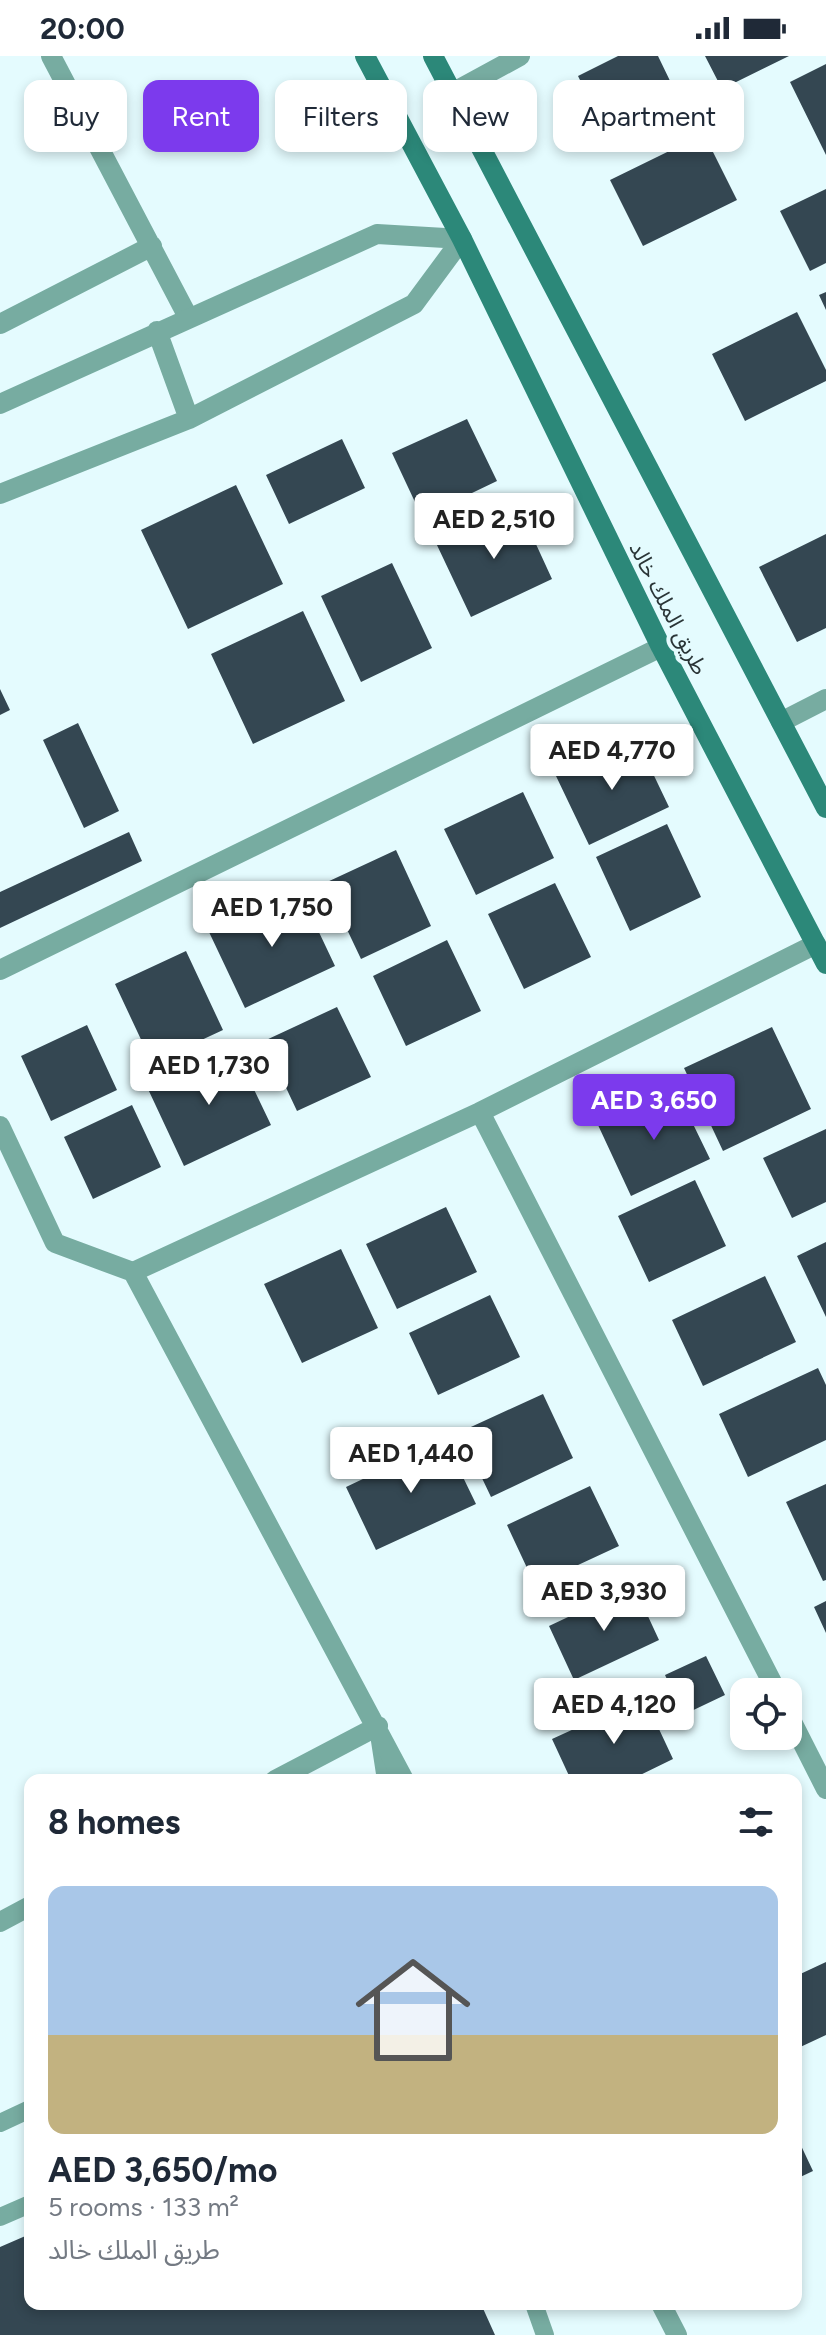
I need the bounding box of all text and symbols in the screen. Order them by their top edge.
text: 20:00 [40,10,125,47]
chip: Buy [24,80,127,152]
chip: Rent [143,80,259,152]
chip: Filters [275,80,407,152]
chip: New [423,80,537,152]
chip: Apartment [553,80,744,152]
pin: AED 2,510 [402,493,586,561]
text: AED 2,510 [433,503,555,535]
street label: طريق الملك خالد [623,537,714,679]
pin: AED 4,770 [520,724,704,792]
text: AED 4,770 [548,734,676,766]
pin: AED 1,750 [180,881,364,949]
text: AED 1,750 [211,891,333,923]
pin: AED 1,730 [117,1039,301,1107]
text: AED 1,730 [148,1049,270,1081]
pin: AED 3,650 [562,1074,746,1142]
text: AED 3,650 [591,1084,717,1116]
pin: AED 1,440 [319,1427,503,1495]
text: AED 1,440 [348,1437,474,1469]
pin: AED 3,930 [512,1565,696,1633]
text: AED 3,930 [541,1575,667,1607]
pin: AED 4,120 [522,1678,706,1746]
map controls [730,1678,802,1750]
button: locate [730,1678,802,1750]
text: AED 4,120 [552,1688,676,1720]
icon: filters [734,1800,778,1844]
text: 8 homes [48,1802,180,1843]
icon: home [341,1938,485,2082]
text: AED 3,650/mo [48,2150,277,2191]
text: 5 rooms · 133 m² [48,2191,239,2223]
text: طريق الملك خالد [48,2234,220,2266]

